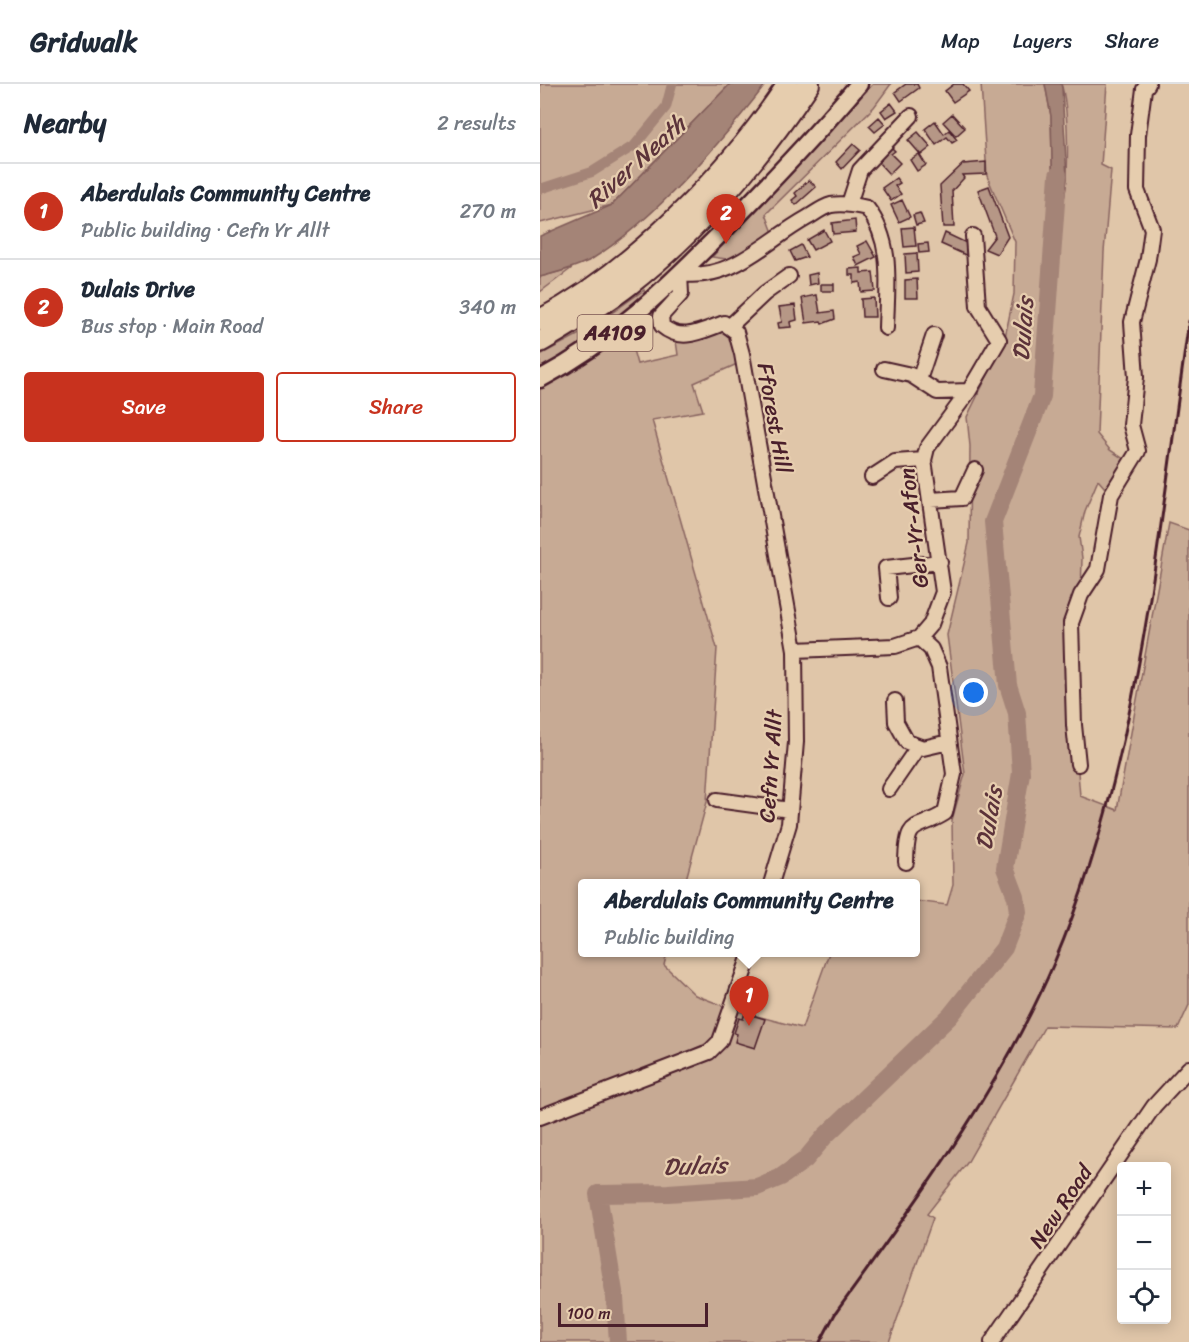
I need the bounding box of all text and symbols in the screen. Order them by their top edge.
text: Gridwalk [30,17,138,66]
text: Map [941,22,980,60]
text: Layers [1013,22,1072,60]
text: Share [1105,22,1159,60]
text: Nearby [24,100,106,146]
water label: River Neath [576,103,698,219]
text: 2 results [437,106,516,141]
text: Aberdulais Community Centre [81,174,370,213]
text: 1 [39,194,48,229]
text: 270 m [460,194,516,229]
pin: 2 [706,194,746,244]
text: Public building · Cefn Yr Allt [81,213,330,248]
text: Dulais Drive [81,270,195,309]
text: 2 [38,290,49,325]
text: 340 m [459,290,516,325]
water label: Dulais [1000,293,1046,362]
text: Bus stop · Main Road [81,309,263,344]
road number: A4109 [578,315,652,351]
street label: Fforest Hill [746,360,804,477]
button: Save [24,372,264,442]
button: Share [276,372,516,442]
street label: Ger-Yr-Afon [887,466,940,590]
your location [959,678,988,707]
street label: Cefn Yr Allt [747,707,794,824]
water label: Dulais [963,780,1016,853]
popup [578,879,920,957]
text: Aberdulais Community Centre [604,881,894,920]
text: Public building [604,920,734,955]
pin: 1 [730,976,768,1026]
water label: Dulais [662,1144,731,1188]
street label: New Road [1018,1155,1104,1256]
map controls [1117,1162,1171,1324]
button: + [1117,1162,1171,1216]
button: − [1117,1216,1171,1270]
button: locate [1117,1270,1171,1324]
text: 100 m [567,1299,611,1328]
scale bar [558,1300,708,1328]

